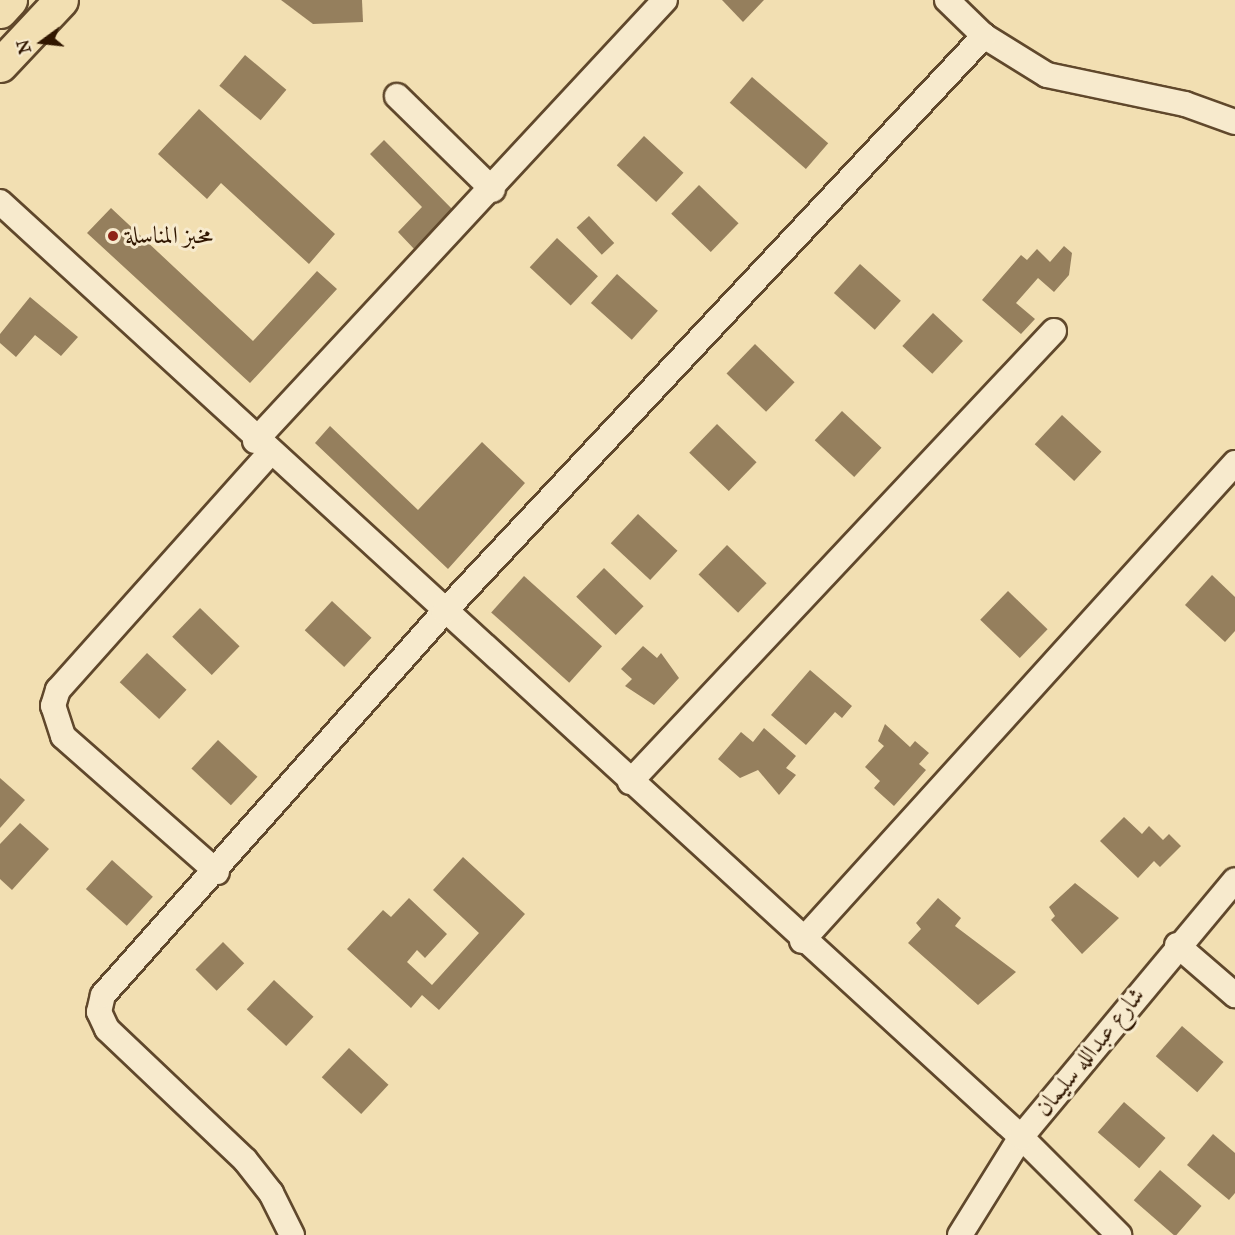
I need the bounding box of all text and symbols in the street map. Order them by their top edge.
north arrow [12,12,72,72]
text: N [13,38,35,56]
place label: مخبز المناسلة [125,222,213,250]
marker: مخبز المناسلة [106,229,120,243]
street label: شارع عبدالله سليمان [1029,982,1151,1122]

